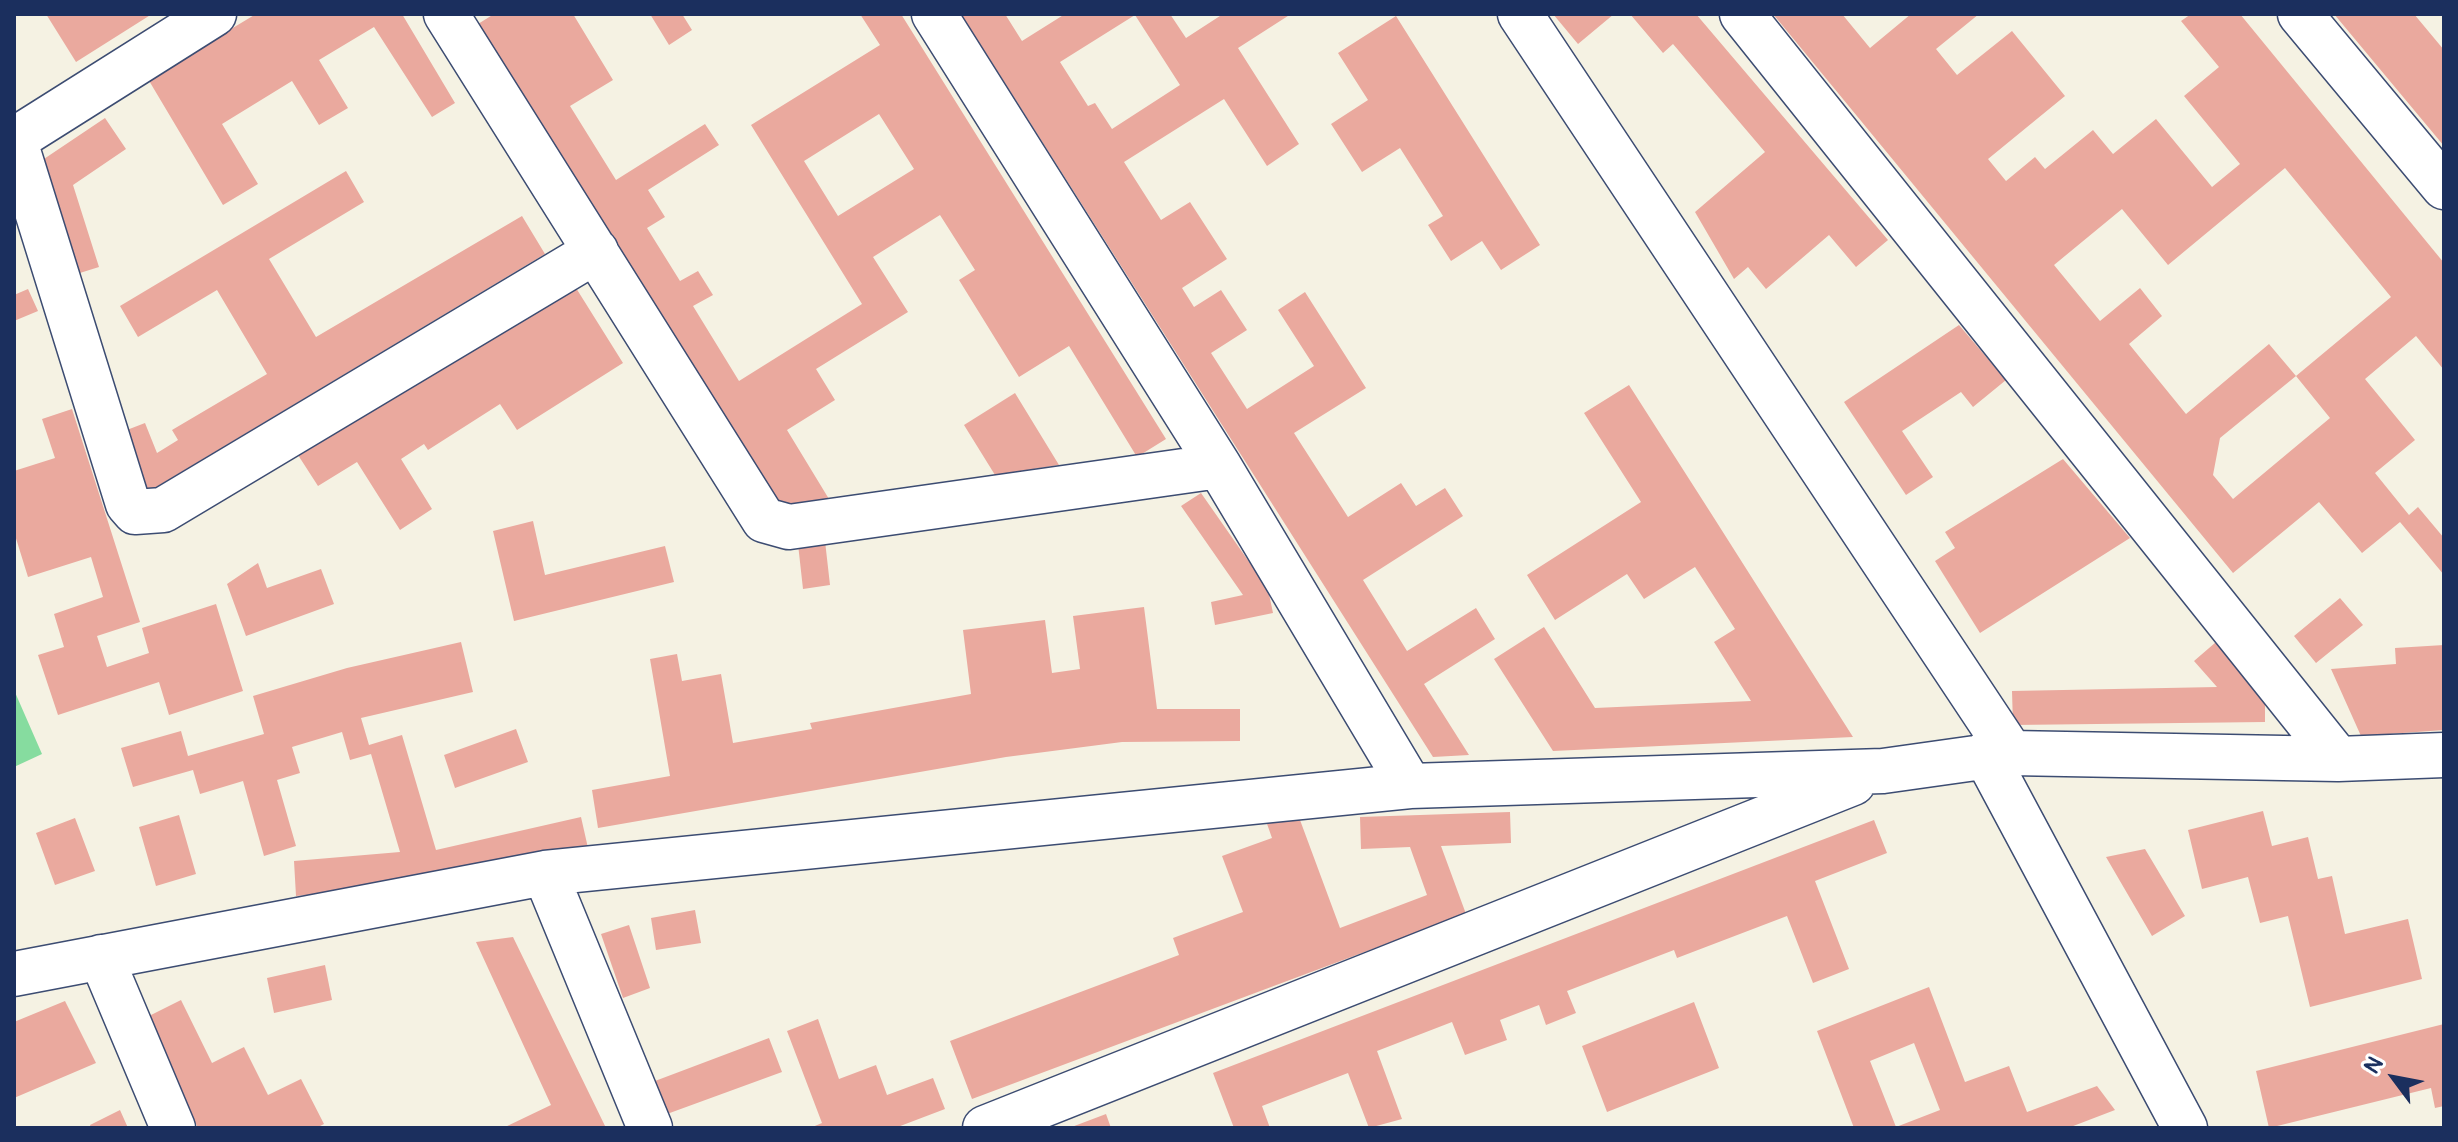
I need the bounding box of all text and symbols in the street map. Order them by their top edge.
north arrow [2354,1038,2434,1118]
text: N [2358,1052,2389,1079]

